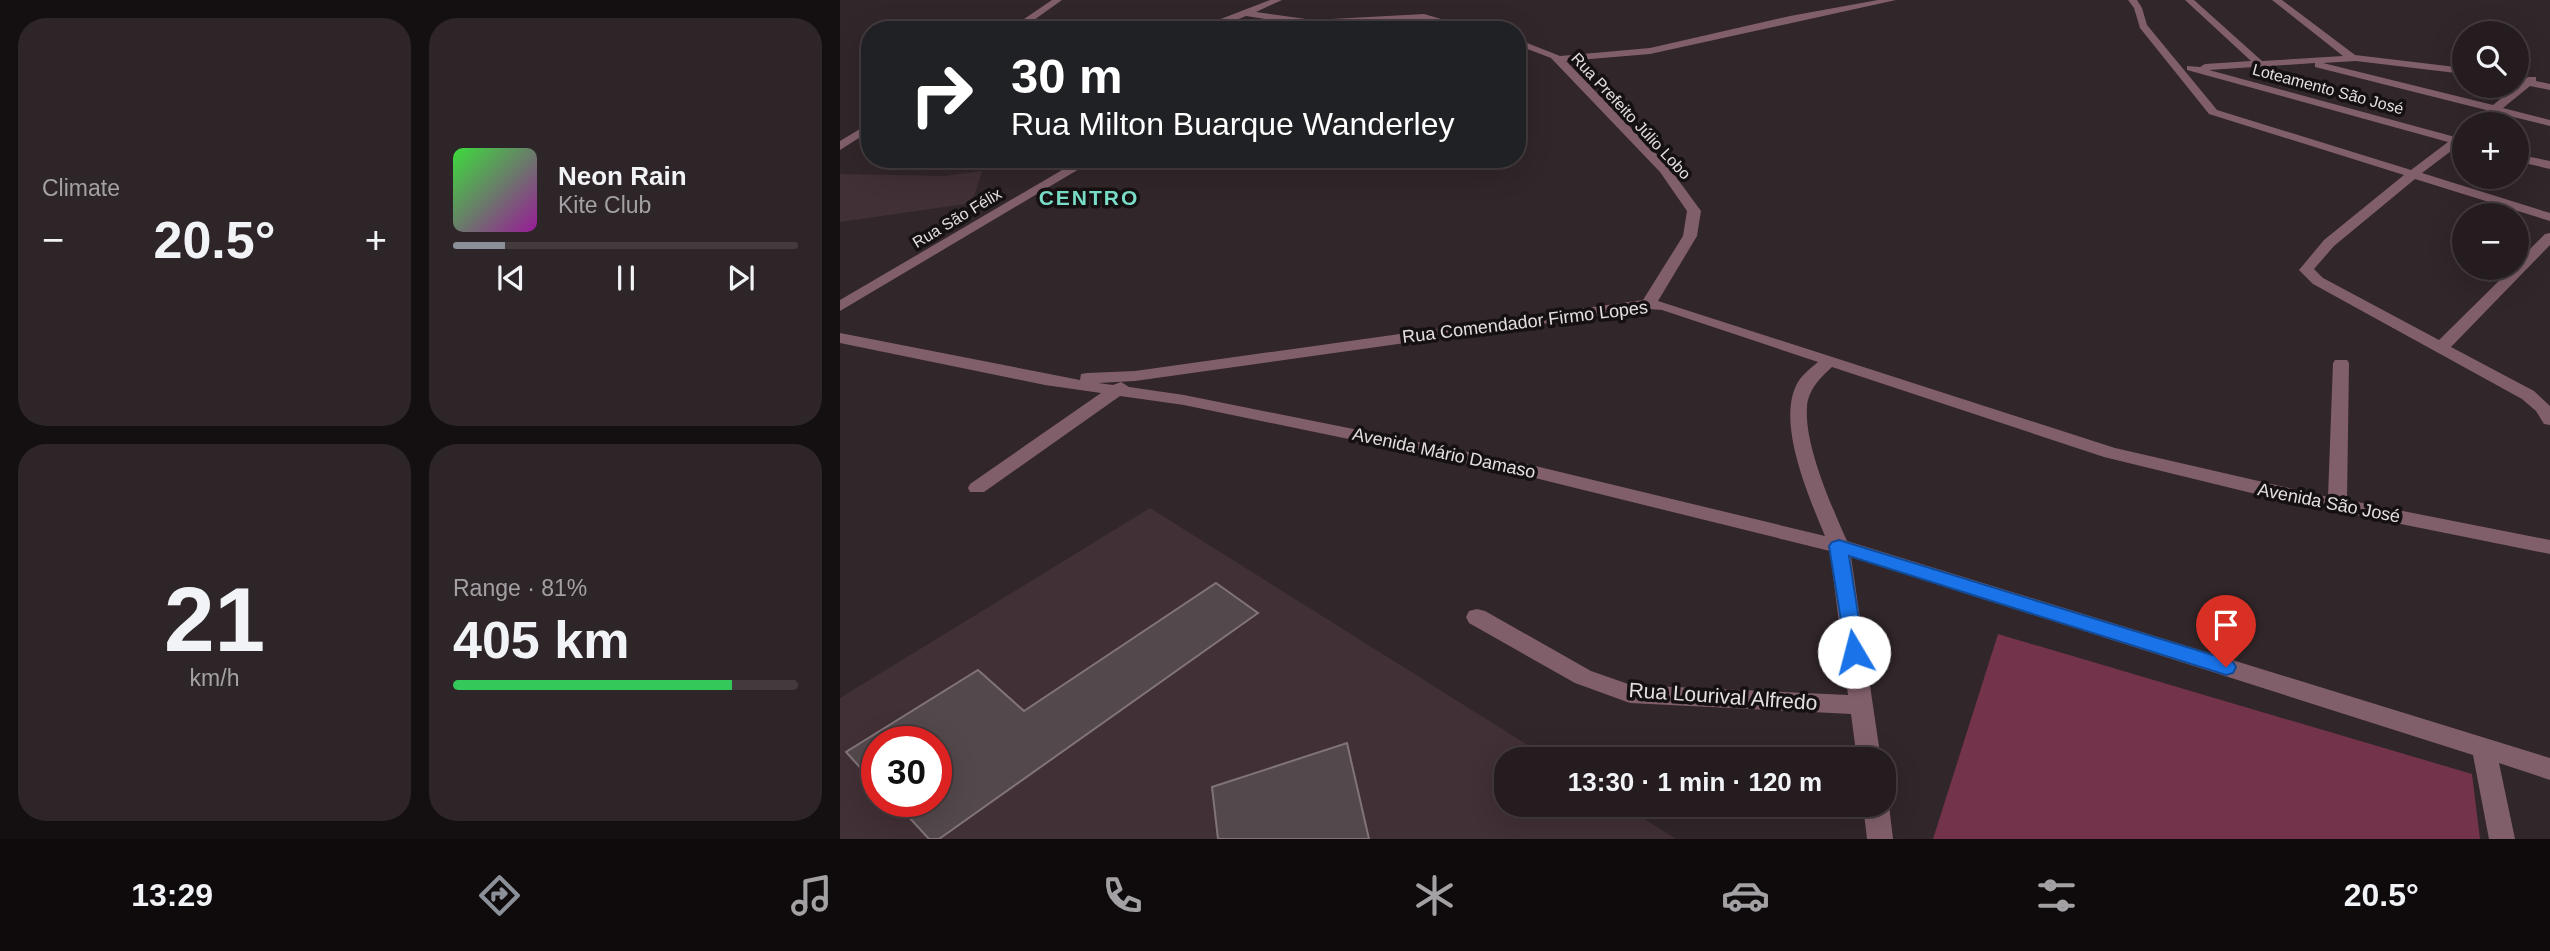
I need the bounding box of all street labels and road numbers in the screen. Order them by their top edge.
street label: Rua Prefeito Júlio Lobo [1568,49,1694,183]
street label: Loteamento São José [2251,61,2405,117]
street label: Rua São Félix [910,185,1004,251]
street label: Rua Comendador Firmo Lopes [1401,297,1649,347]
street label: Avenida Mário Damaso [1351,424,1537,482]
street label: Avenida São José [2256,479,2402,527]
street label: Rua Lourival Alfredo [1628,678,1818,714]

